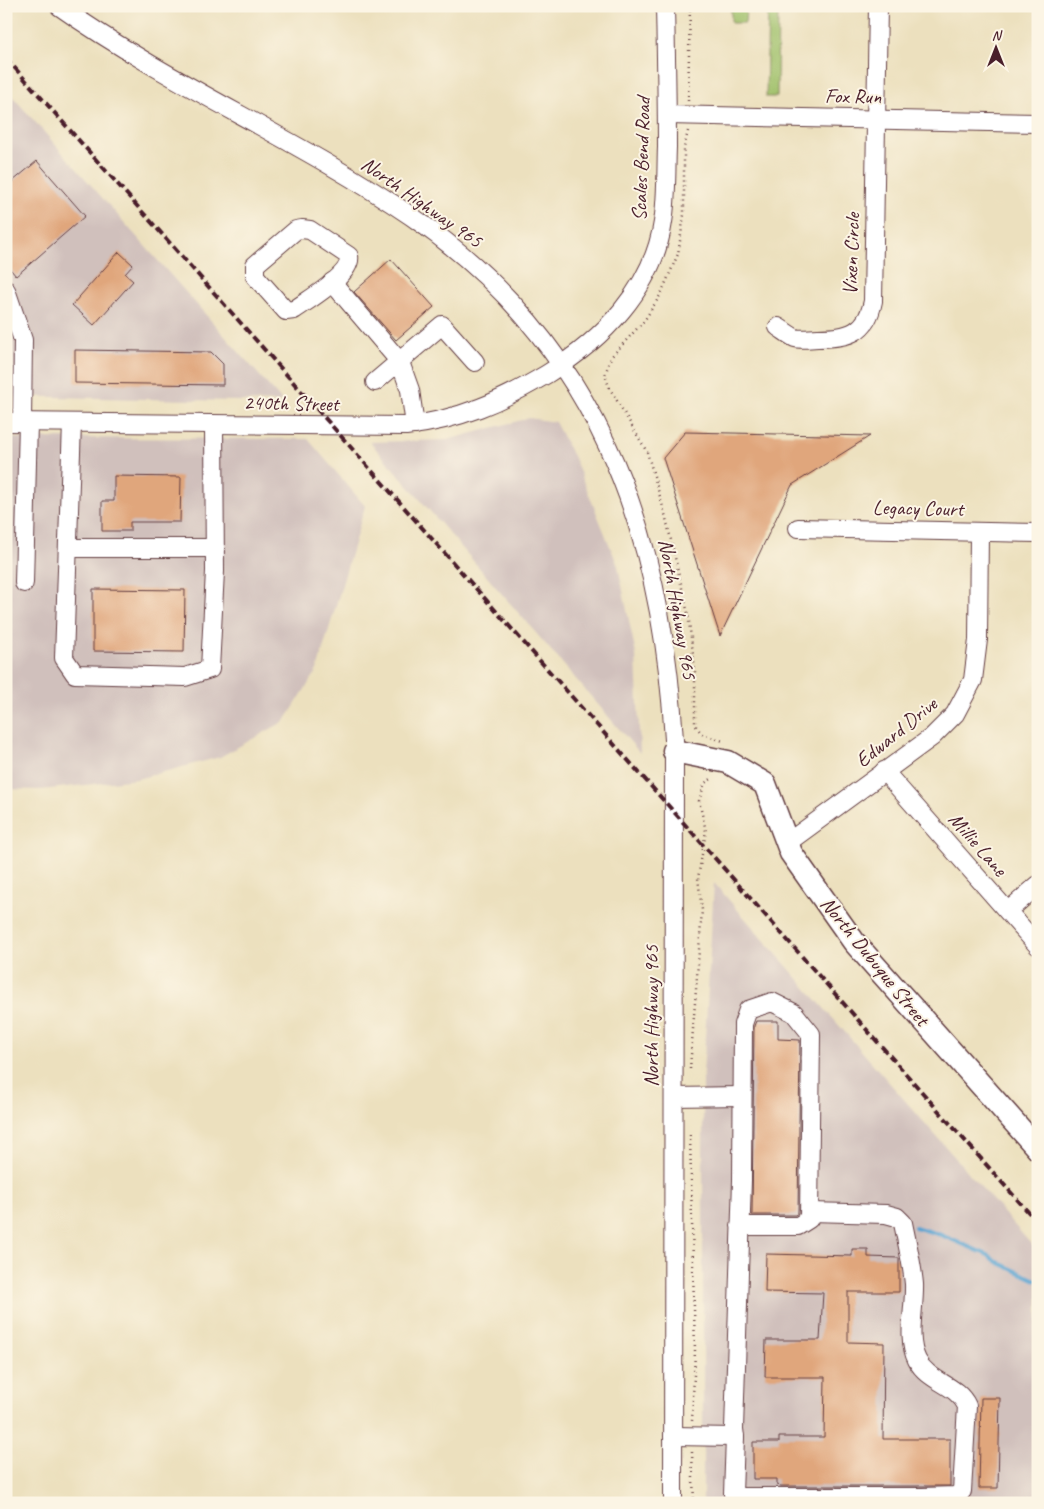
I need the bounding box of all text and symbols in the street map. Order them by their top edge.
north arrow [972,22,1022,72]
text: N [992,27,1003,44]
street label: Fox Run [825,83,882,110]
street label: Scales Bend Road [626,94,656,221]
street label: North Highway 965 [356,151,489,254]
street label: Vixen Circle [837,210,866,296]
street label: 240th Street [243,389,341,417]
street label: Legacy Court [872,494,966,522]
street label: North Highway 965 [653,537,703,683]
street label: Edward Drive [850,690,943,773]
street label: Millie Lane [943,807,1014,882]
street label: North Dubuque Street [815,891,936,1032]
street label: North Highway 965 [638,943,664,1087]

